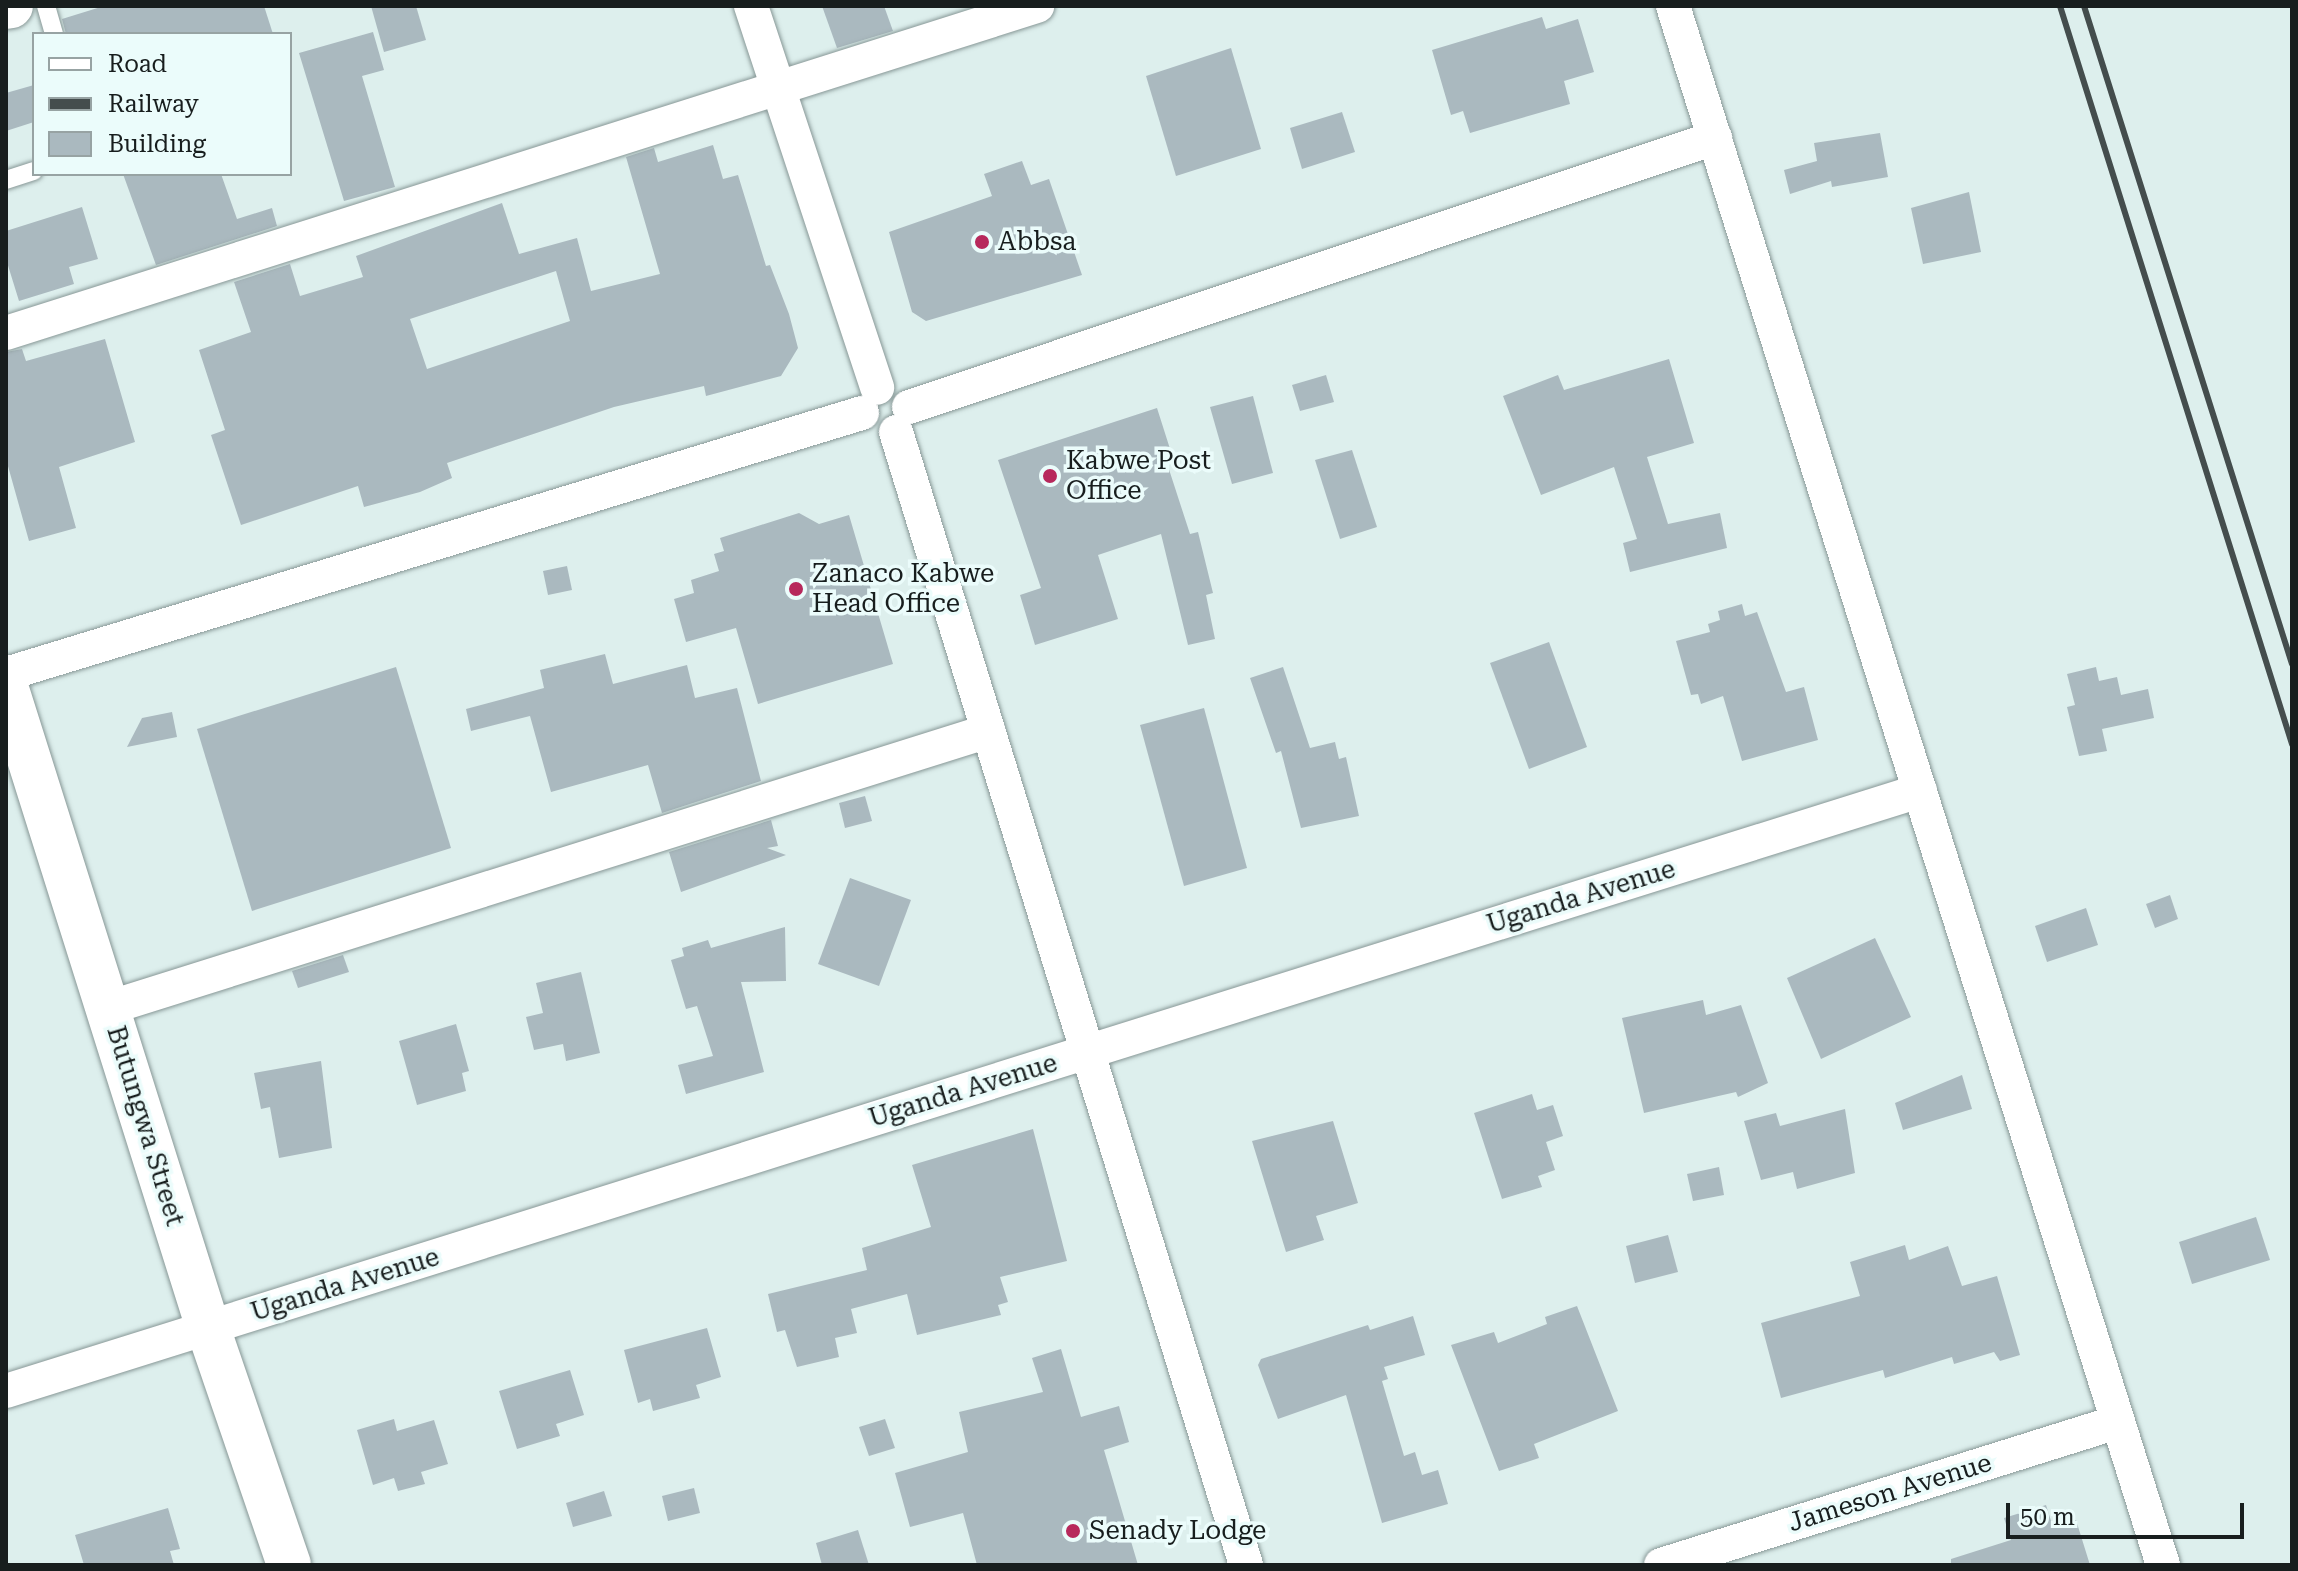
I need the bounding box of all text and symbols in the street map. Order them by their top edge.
legend [32,32,292,176]
text: Road [108,50,167,78]
text: Railway [108,90,199,118]
text: Building [108,130,206,158]
place label: Abbsa [998,226,1076,258]
marker: Abbsa [973,233,991,251]
place label: Kabwe Post Office [1066,445,1211,506]
marker: Kabwe Post Office [1041,467,1059,485]
place label: Zanaco Kabwe Head Office [812,558,994,620]
marker: Zanaco Kabwe Head Office [787,580,805,598]
street label: Uganda Avenue [1483,854,1679,940]
street label: Butungwa Street [100,1022,190,1230]
street label: Uganda Avenue [865,1048,1061,1134]
street label: Uganda Avenue [247,1242,443,1328]
street label: Jameson Avenue [1785,1447,1995,1539]
scale bar [2010,1487,2248,1537]
text: 50 m [2020,1503,2075,1531]
place label: Senady Lodge [1089,1515,1266,1547]
marker: Senady Lodge [1064,1522,1082,1540]

